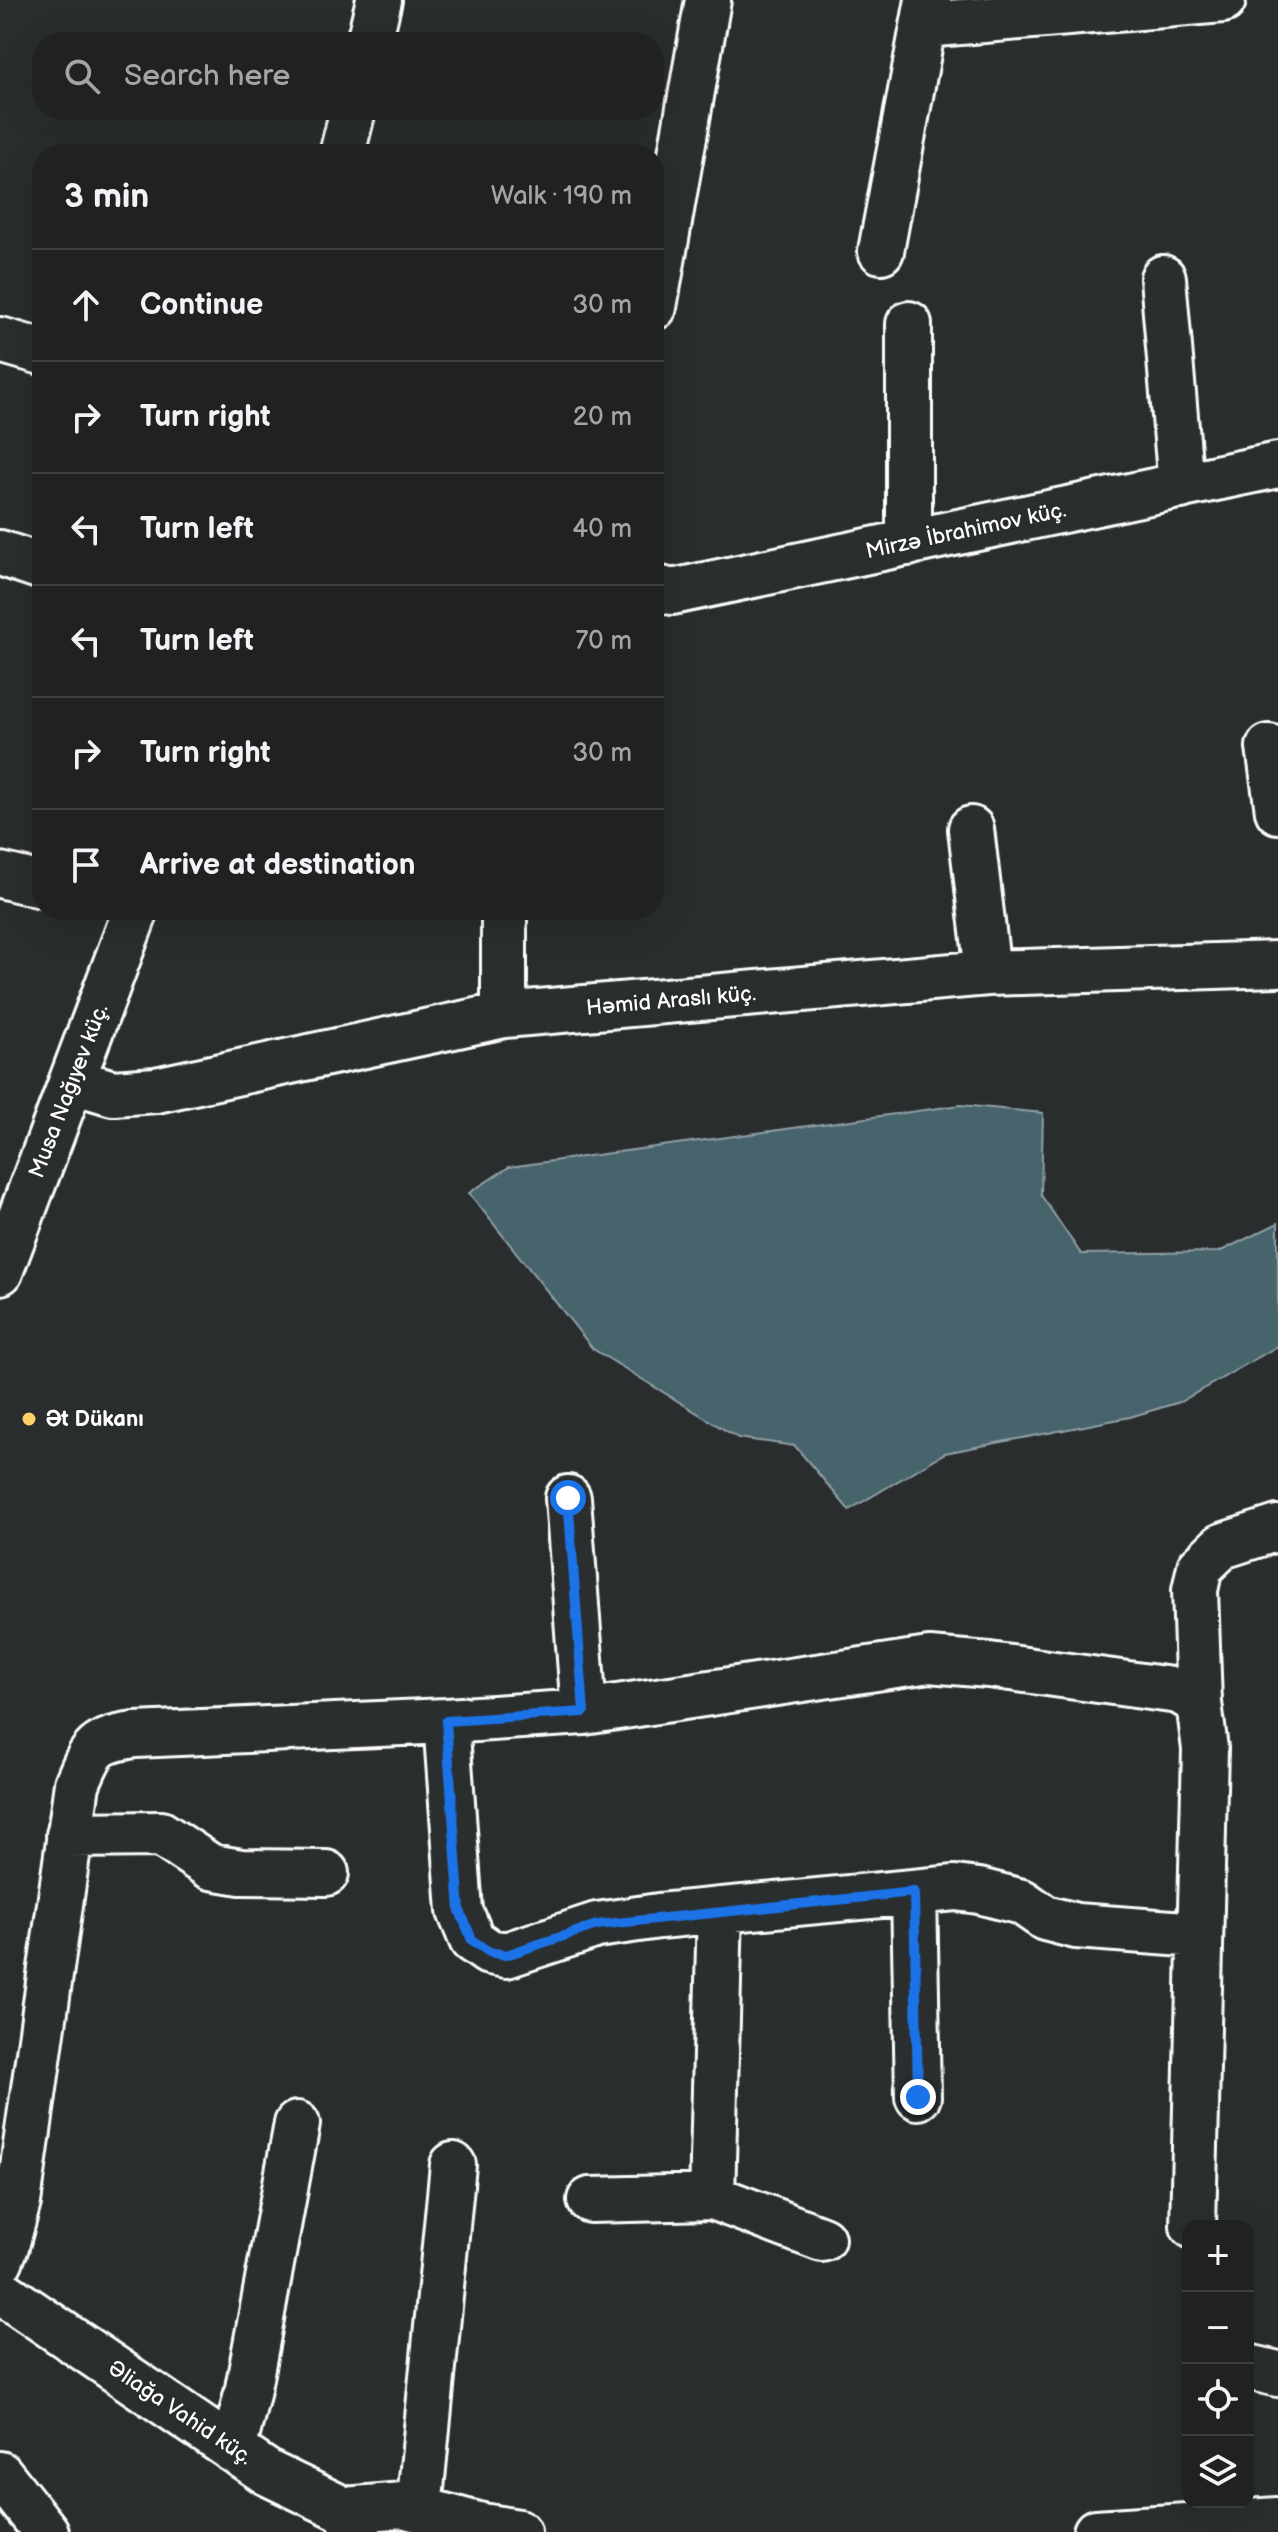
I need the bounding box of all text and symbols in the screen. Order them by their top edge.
search box [32,32,664,120]
icon: search [60,54,104,98]
text: Search here [124,58,290,94]
text: 3 min [64,176,149,217]
text: Walk · 190 m [491,181,632,212]
icon: ahead [64,283,108,327]
text: Continue [140,287,263,323]
text: 30 m [572,290,632,321]
icon: right [64,395,108,439]
text: Turn right [140,399,271,435]
text: 20 m [573,402,632,433]
street label: Mirzə İbrahimov küç. [863,497,1069,565]
icon: left [64,507,108,551]
text: Turn left [140,511,254,547]
text: 40 m [572,514,632,545]
icon: left [64,619,108,663]
text: Turn left [140,623,254,659]
text: 70 m [575,626,632,657]
icon: right [64,731,108,775]
text: Turn right [140,735,271,771]
text: 30 m [572,738,632,769]
icon: arrive [64,843,108,887]
text: Arrive at destination [140,847,416,883]
street label: Həmid Araslı küç. [585,980,757,1022]
street label: Musa Nağıyev küç. [23,1000,115,1182]
place label: Ət Dükanı [45,1406,144,1433]
marker: Ət Dükanı [20,1410,38,1428]
route start [550,1480,586,1516]
route end [900,2079,936,2115]
map controls [1182,2220,1254,2508]
button: + [1182,2220,1254,2292]
button: − [1182,2292,1254,2364]
street label: Əliağa Vahid küç. [103,2355,257,2471]
button: locate [1182,2364,1254,2436]
button: layers [1182,2436,1254,2508]

